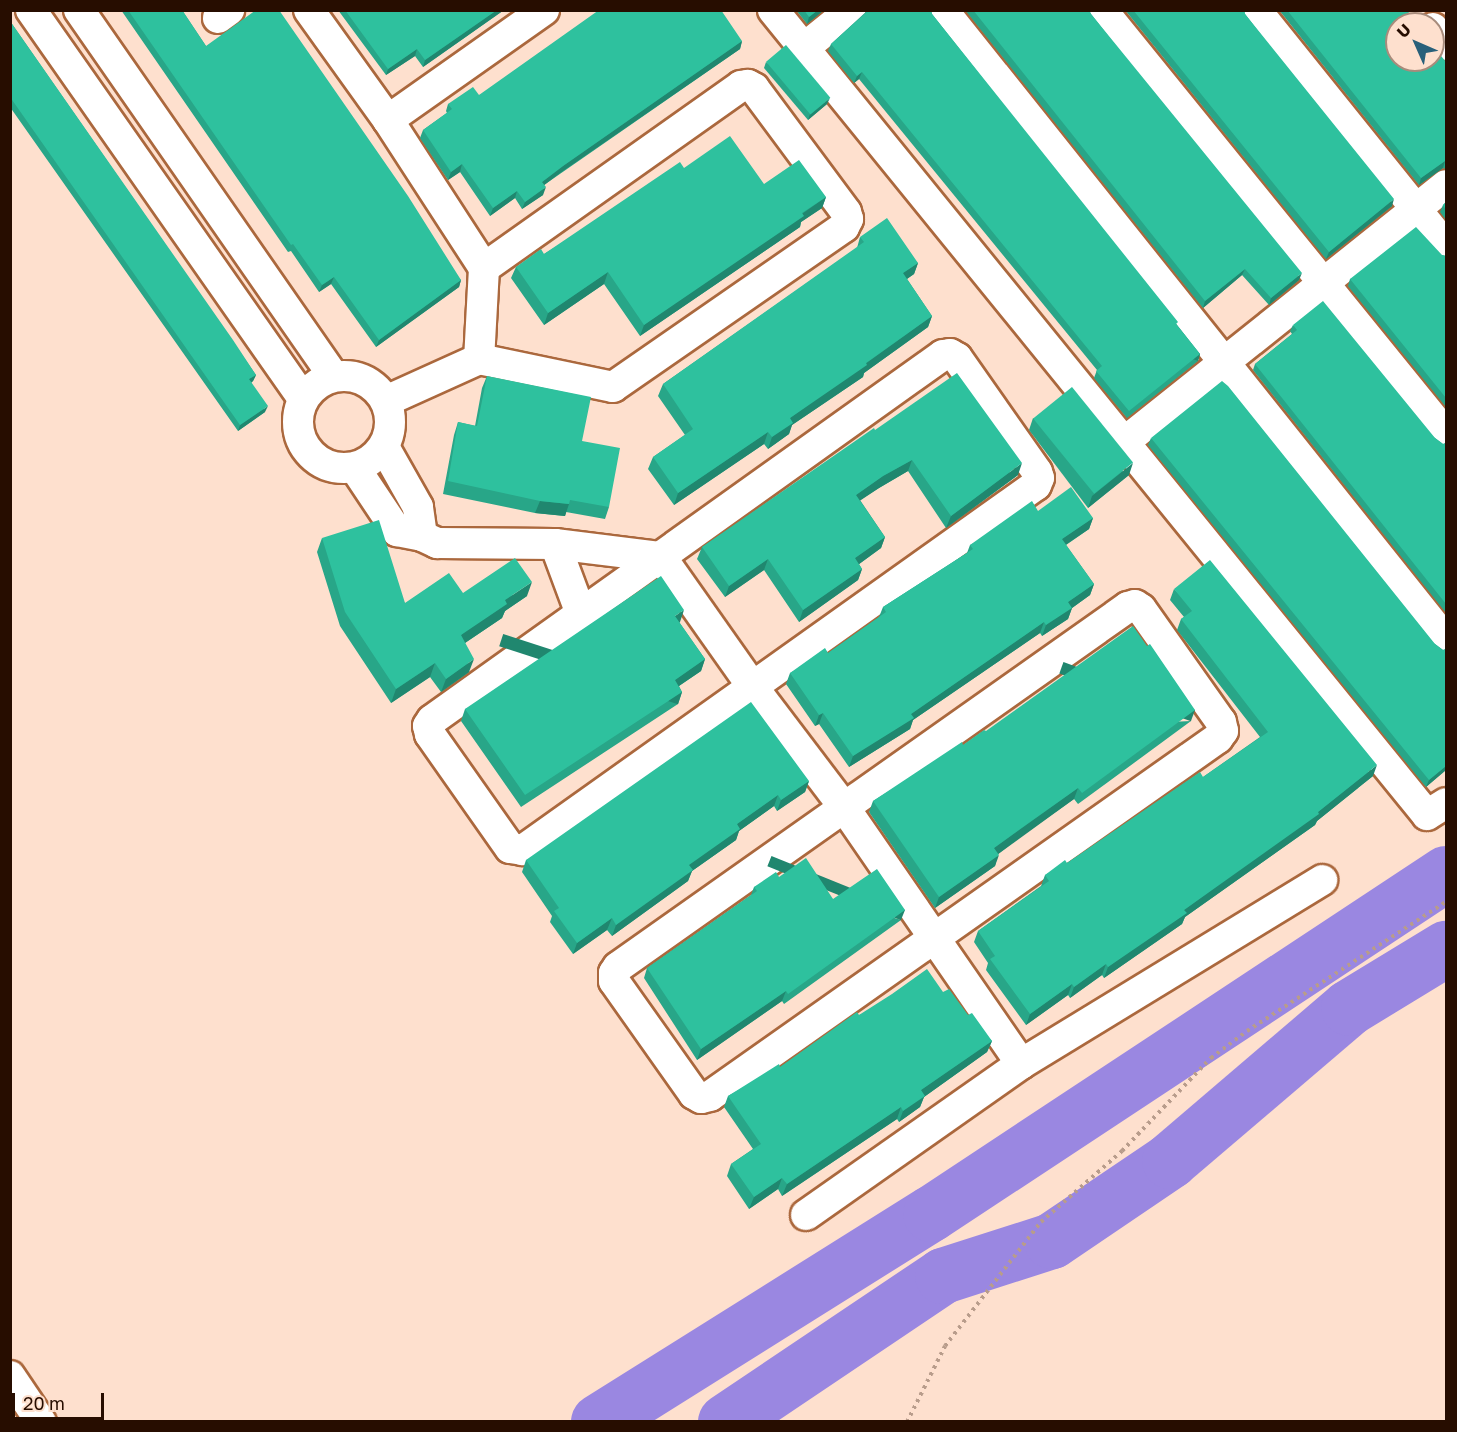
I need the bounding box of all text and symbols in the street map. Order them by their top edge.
north arrow [1385,12,1445,72]
text: U [1392,19,1415,42]
scale bar [15,1381,106,1419]
text: 20 m [23,1392,65,1414]

